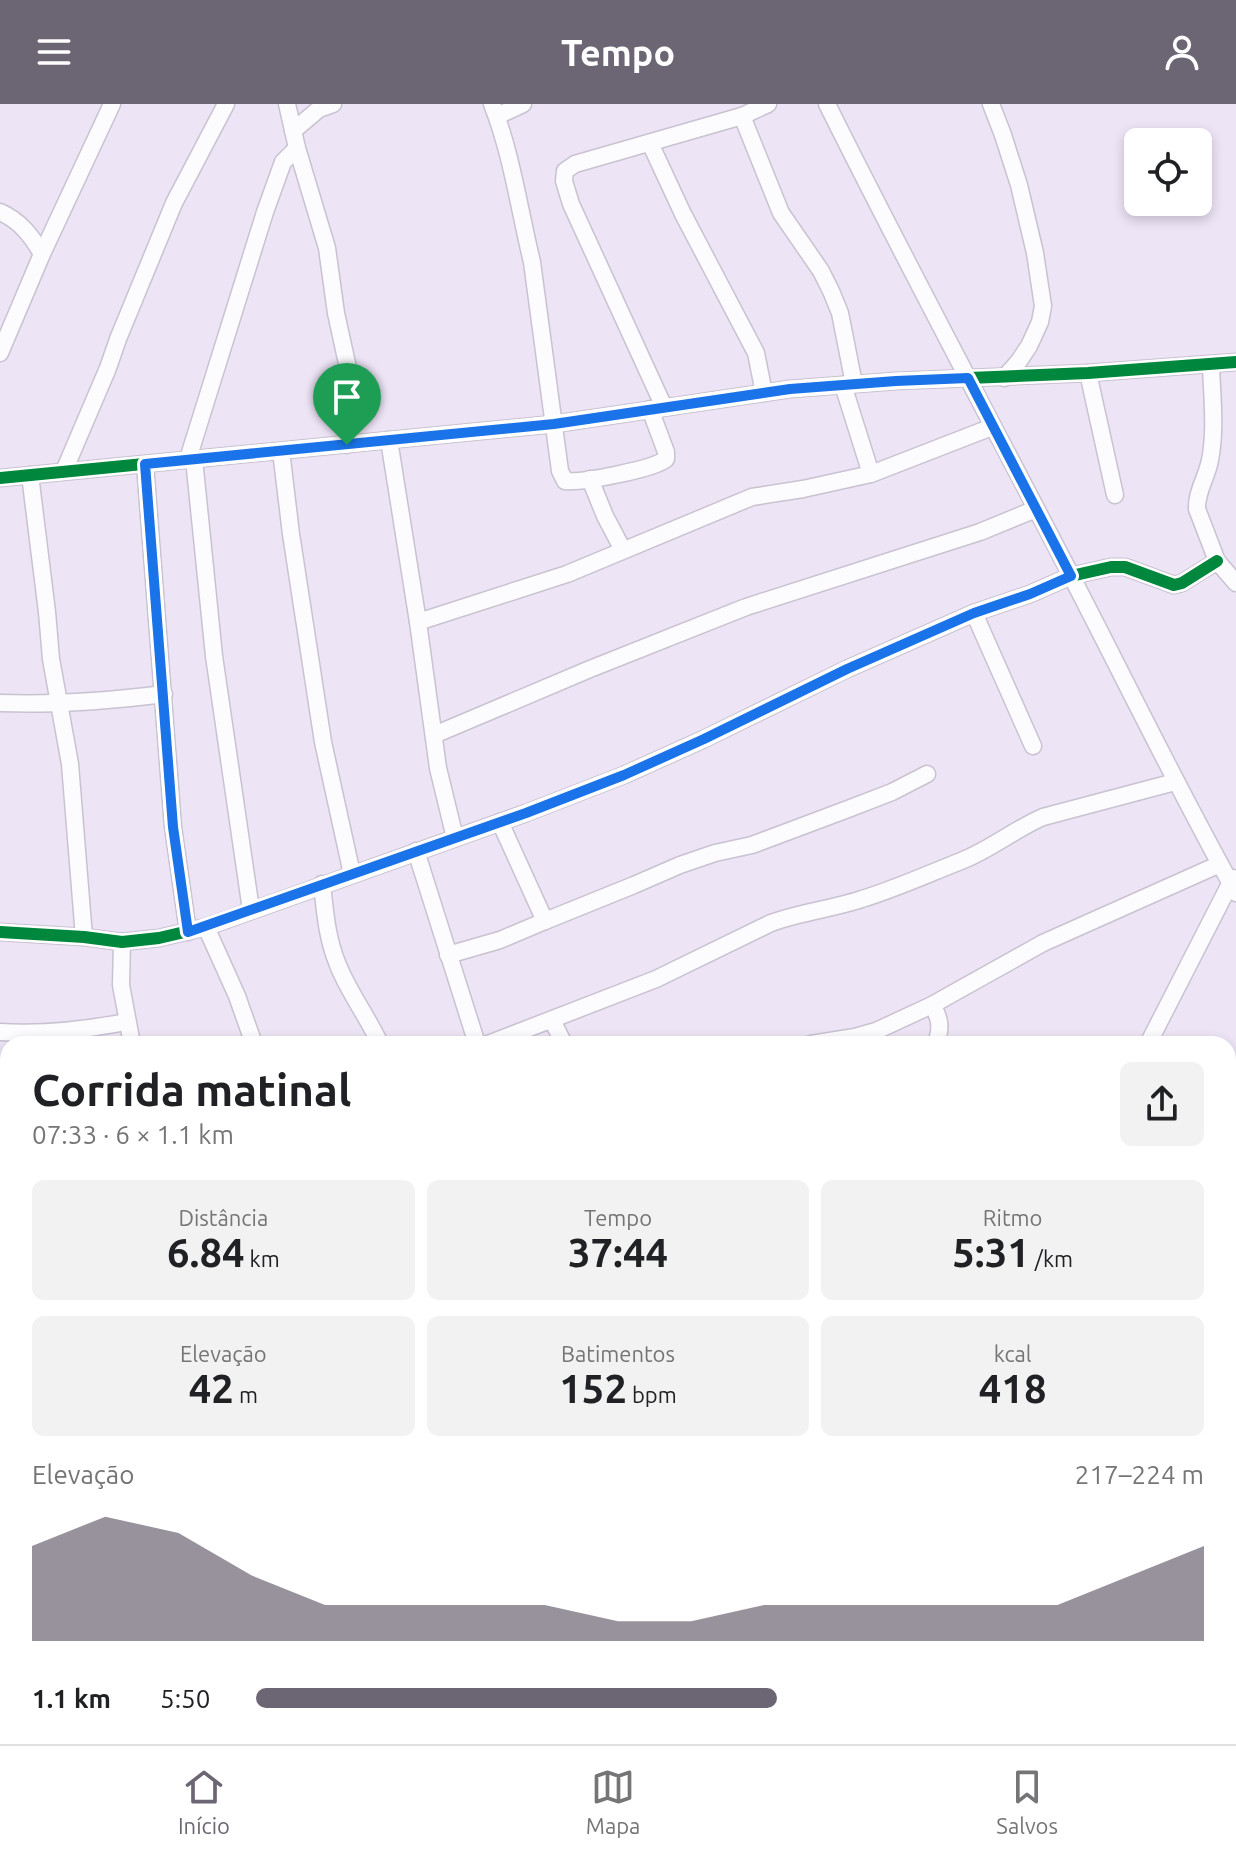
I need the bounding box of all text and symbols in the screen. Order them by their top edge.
icon: menu [32,30,76,74]
icon: person [1160,30,1204,74]
text: Tempo [561,32,675,73]
map controls [1124,128,1212,216]
button: locate [1124,128,1212,216]
pin [313,363,381,445]
icon: arrive [325,375,369,419]
button: share [1120,1062,1204,1146]
text: Corrida matinal [32,1065,351,1114]
text: 07:33 · 6 × 1.1 km [32,1120,234,1149]
text: Distância [178,1205,268,1230]
text: Tempo [584,1205,652,1230]
text: Ritmo [983,1205,1042,1230]
text: 6.84 [167,1230,245,1275]
text: 37:44 [568,1230,668,1275]
text: 5:31 [952,1230,1030,1275]
text: km [245,1246,280,1271]
text: /km [1030,1246,1073,1271]
text: Elevação [180,1341,267,1366]
text: Batimentos [561,1341,675,1366]
text: kcal [994,1341,1032,1366]
text: 42 [189,1366,234,1411]
text: 152 [559,1366,627,1411]
text: 418 [979,1366,1047,1411]
text: m [234,1382,258,1407]
text: bpm [627,1382,677,1407]
text: Elevação [32,1460,134,1489]
text: 217–224 m [1075,1460,1204,1489]
text: 1.1 km [32,1684,111,1713]
text: 5:50 [160,1684,210,1713]
tab: Início [178,1765,230,1838]
tab: Mapa [586,1765,640,1838]
tab: Salvos [996,1765,1058,1838]

